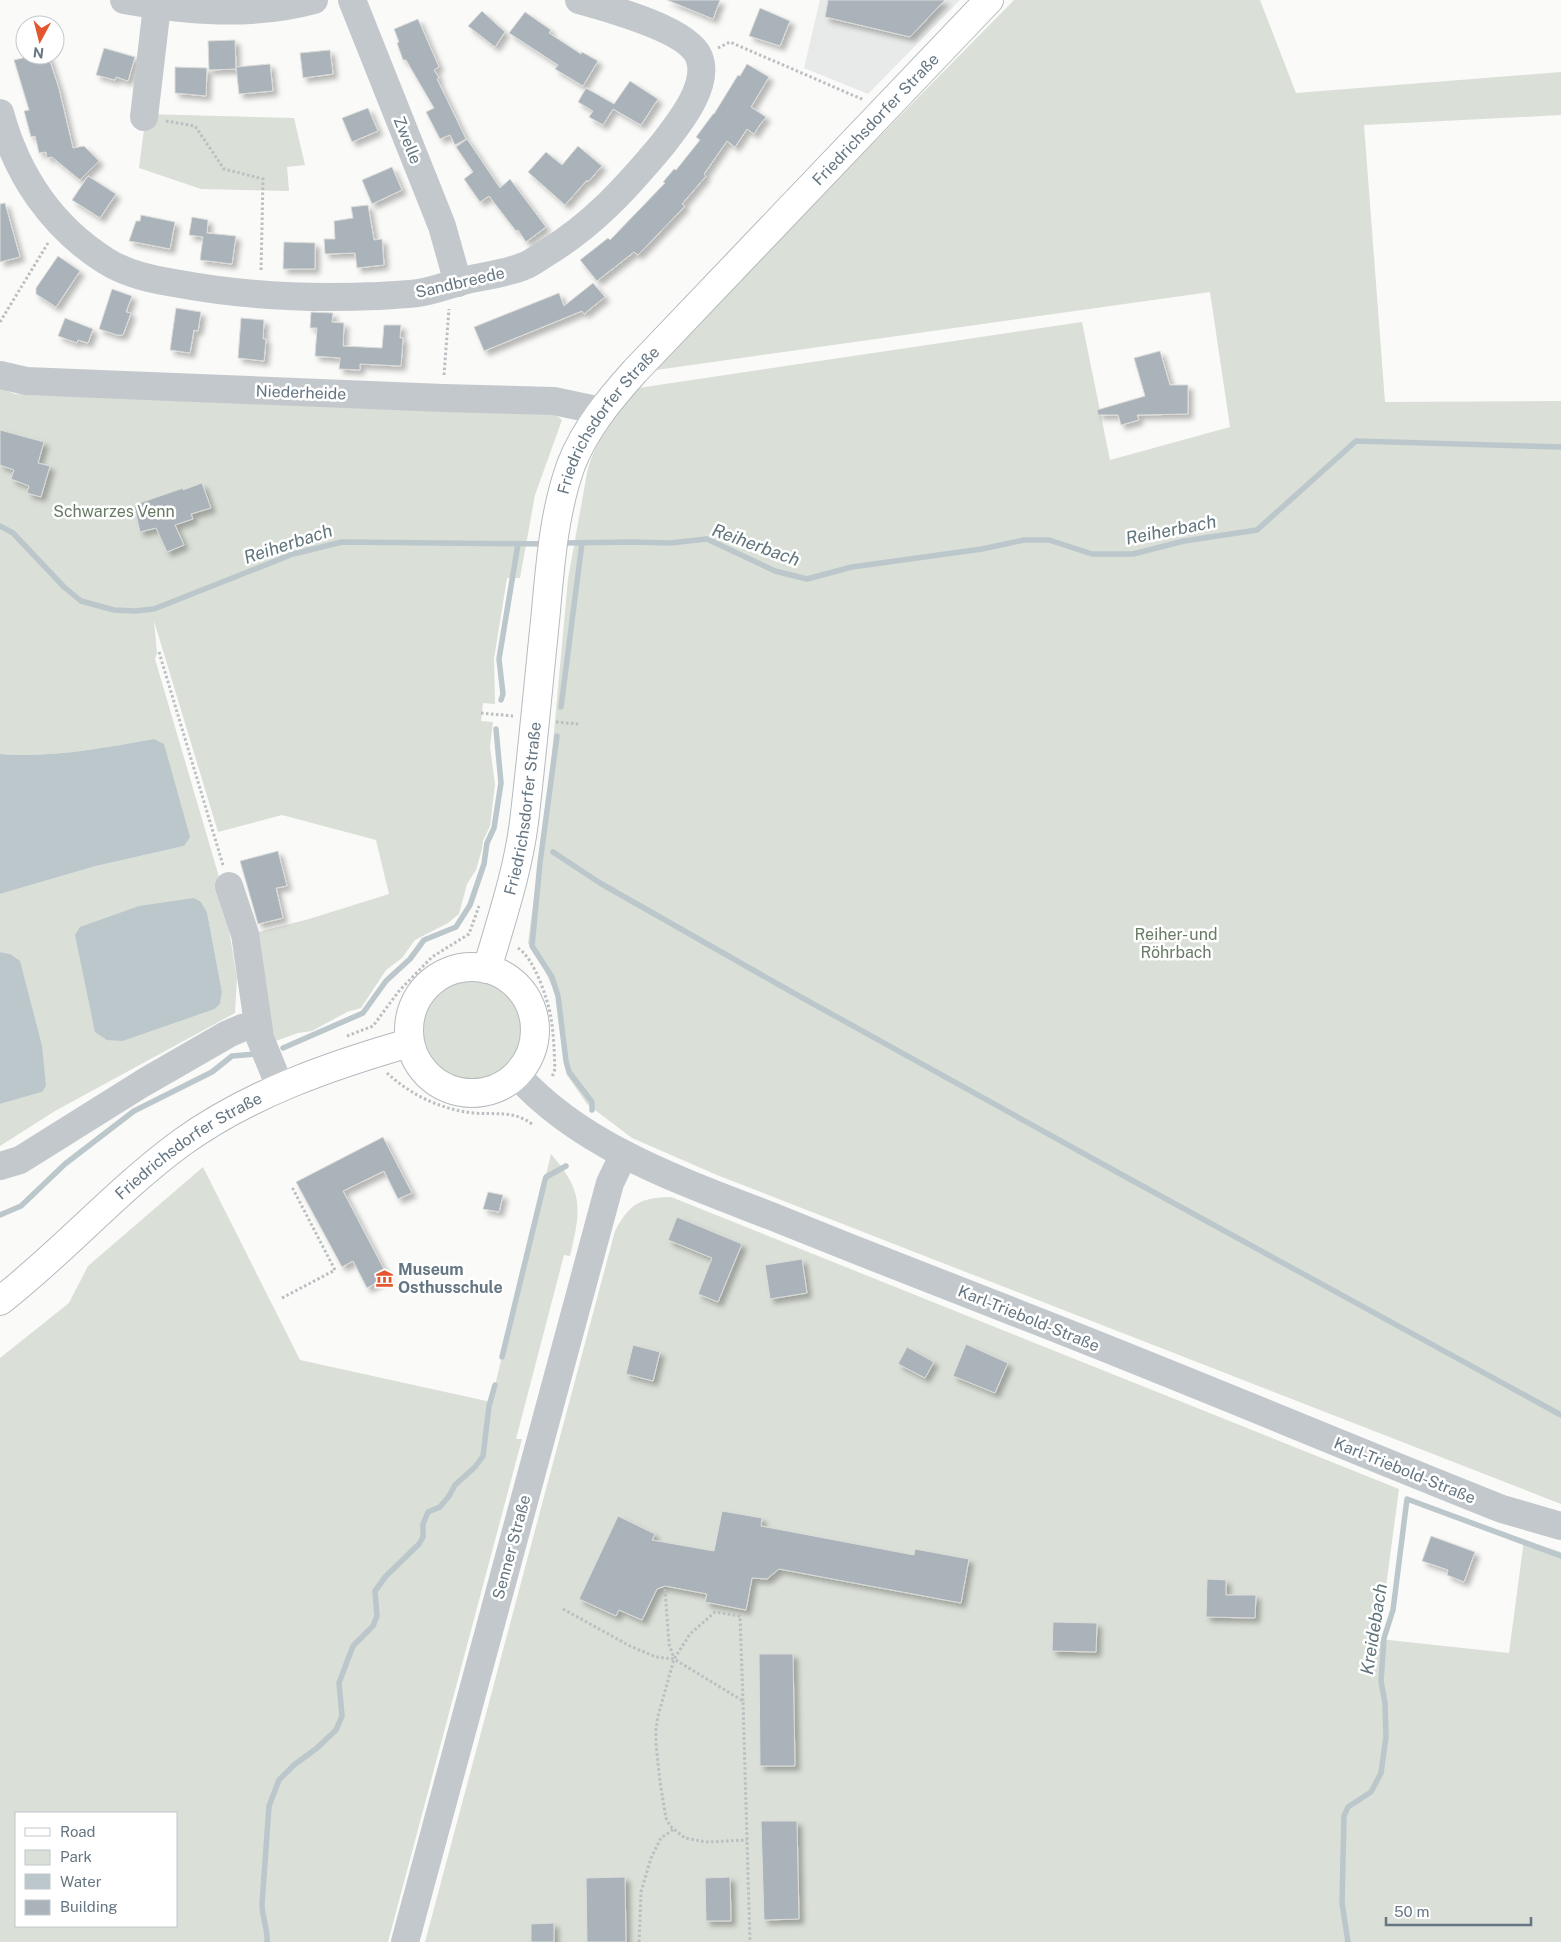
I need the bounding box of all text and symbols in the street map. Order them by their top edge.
north arrow [15,15,65,65]
text: N [32,44,45,62]
street label: Friedrichsdorfer Straße [808,50,943,189]
street label: Zwelle [389,114,426,167]
street label: Sandbreede [414,263,506,302]
street label: Friedrichsdorfer Straße [554,343,663,496]
street label: Niederheide [255,381,347,404]
park label: Schwarzes Venn [53,502,175,521]
water label: Reiherbach [1124,510,1218,549]
water label: Reiherbach [241,519,335,568]
water label: Reiherbach [709,519,803,570]
street label: Friedrichsdorfer Straße [500,721,545,897]
park label: Reiher- und Röhrbach [1135,925,1217,962]
street label: Friedrichsdorfer Straße [111,1088,265,1203]
place label: Museum Osthusschule [398,1260,503,1297]
museum icon: Museum Osthusschule [374,1268,394,1288]
street label: Karl-Triebold-Straße [955,1281,1102,1356]
street label: Karl-Triebold-Straße [1331,1433,1478,1508]
street label: Senner Straße [488,1493,535,1601]
water label: Kreidebach [1356,1582,1391,1676]
legend [15,1812,178,1927]
text: Road [60,1823,96,1840]
text: Park [60,1848,92,1865]
text: Water [60,1873,102,1890]
scale bar [1386,1894,1531,1926]
text: Building [60,1898,118,1915]
text: 50 m [1394,1903,1429,1920]

